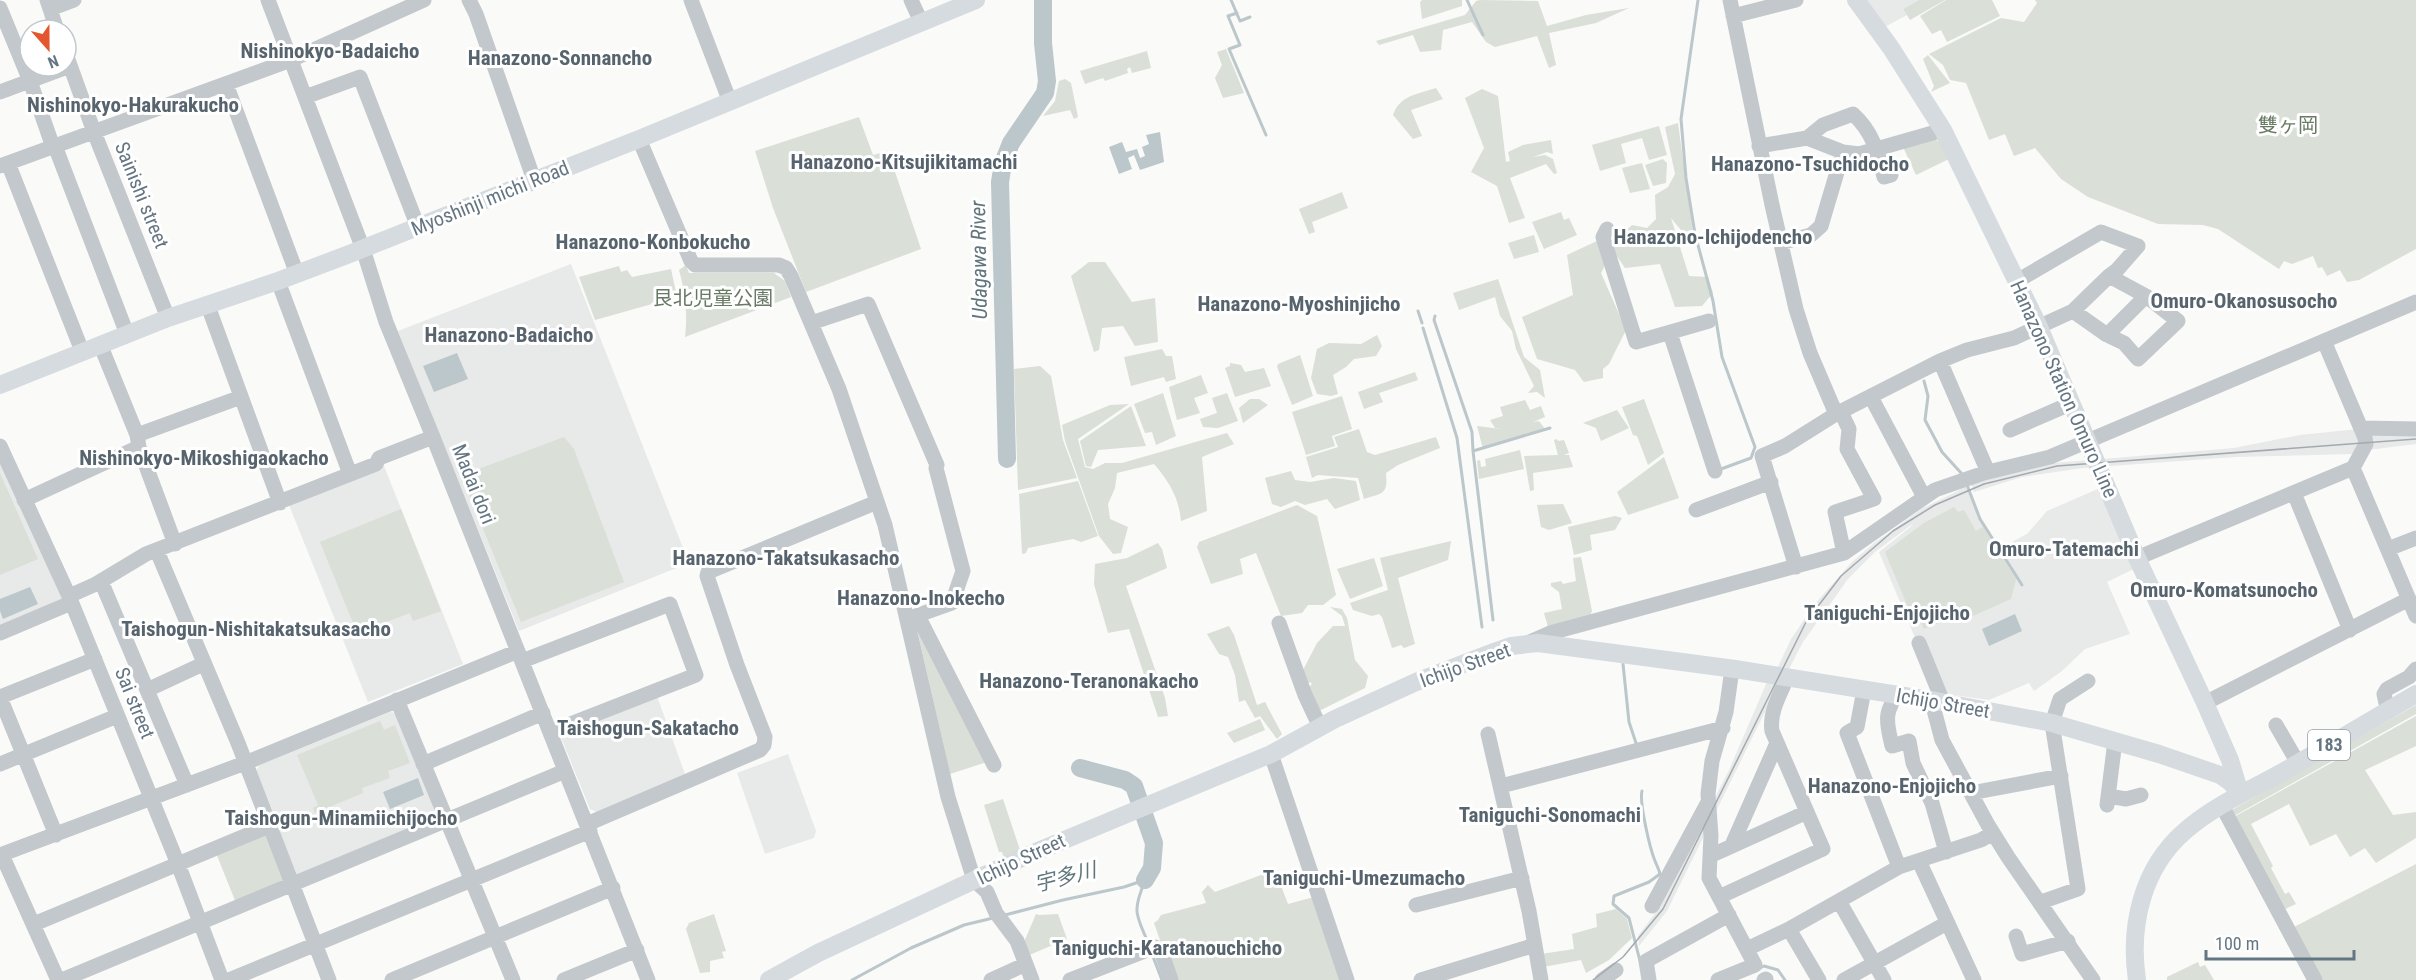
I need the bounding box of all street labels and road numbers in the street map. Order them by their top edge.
street label: Sainishi street [110,138,174,252]
street label: Myoshinji michi Road [408,155,572,241]
street label: Hanazono Station Omuro Line [2005,277,2123,501]
street label: Madai dori [447,441,501,527]
street label: Ichijo Street [1417,638,1514,692]
street label: Sai street [110,664,160,742]
street label: Ichijo Street [1894,683,1992,723]
road number: 183 [2308,730,2350,760]
street label: Ichijo Street [973,828,1069,890]

